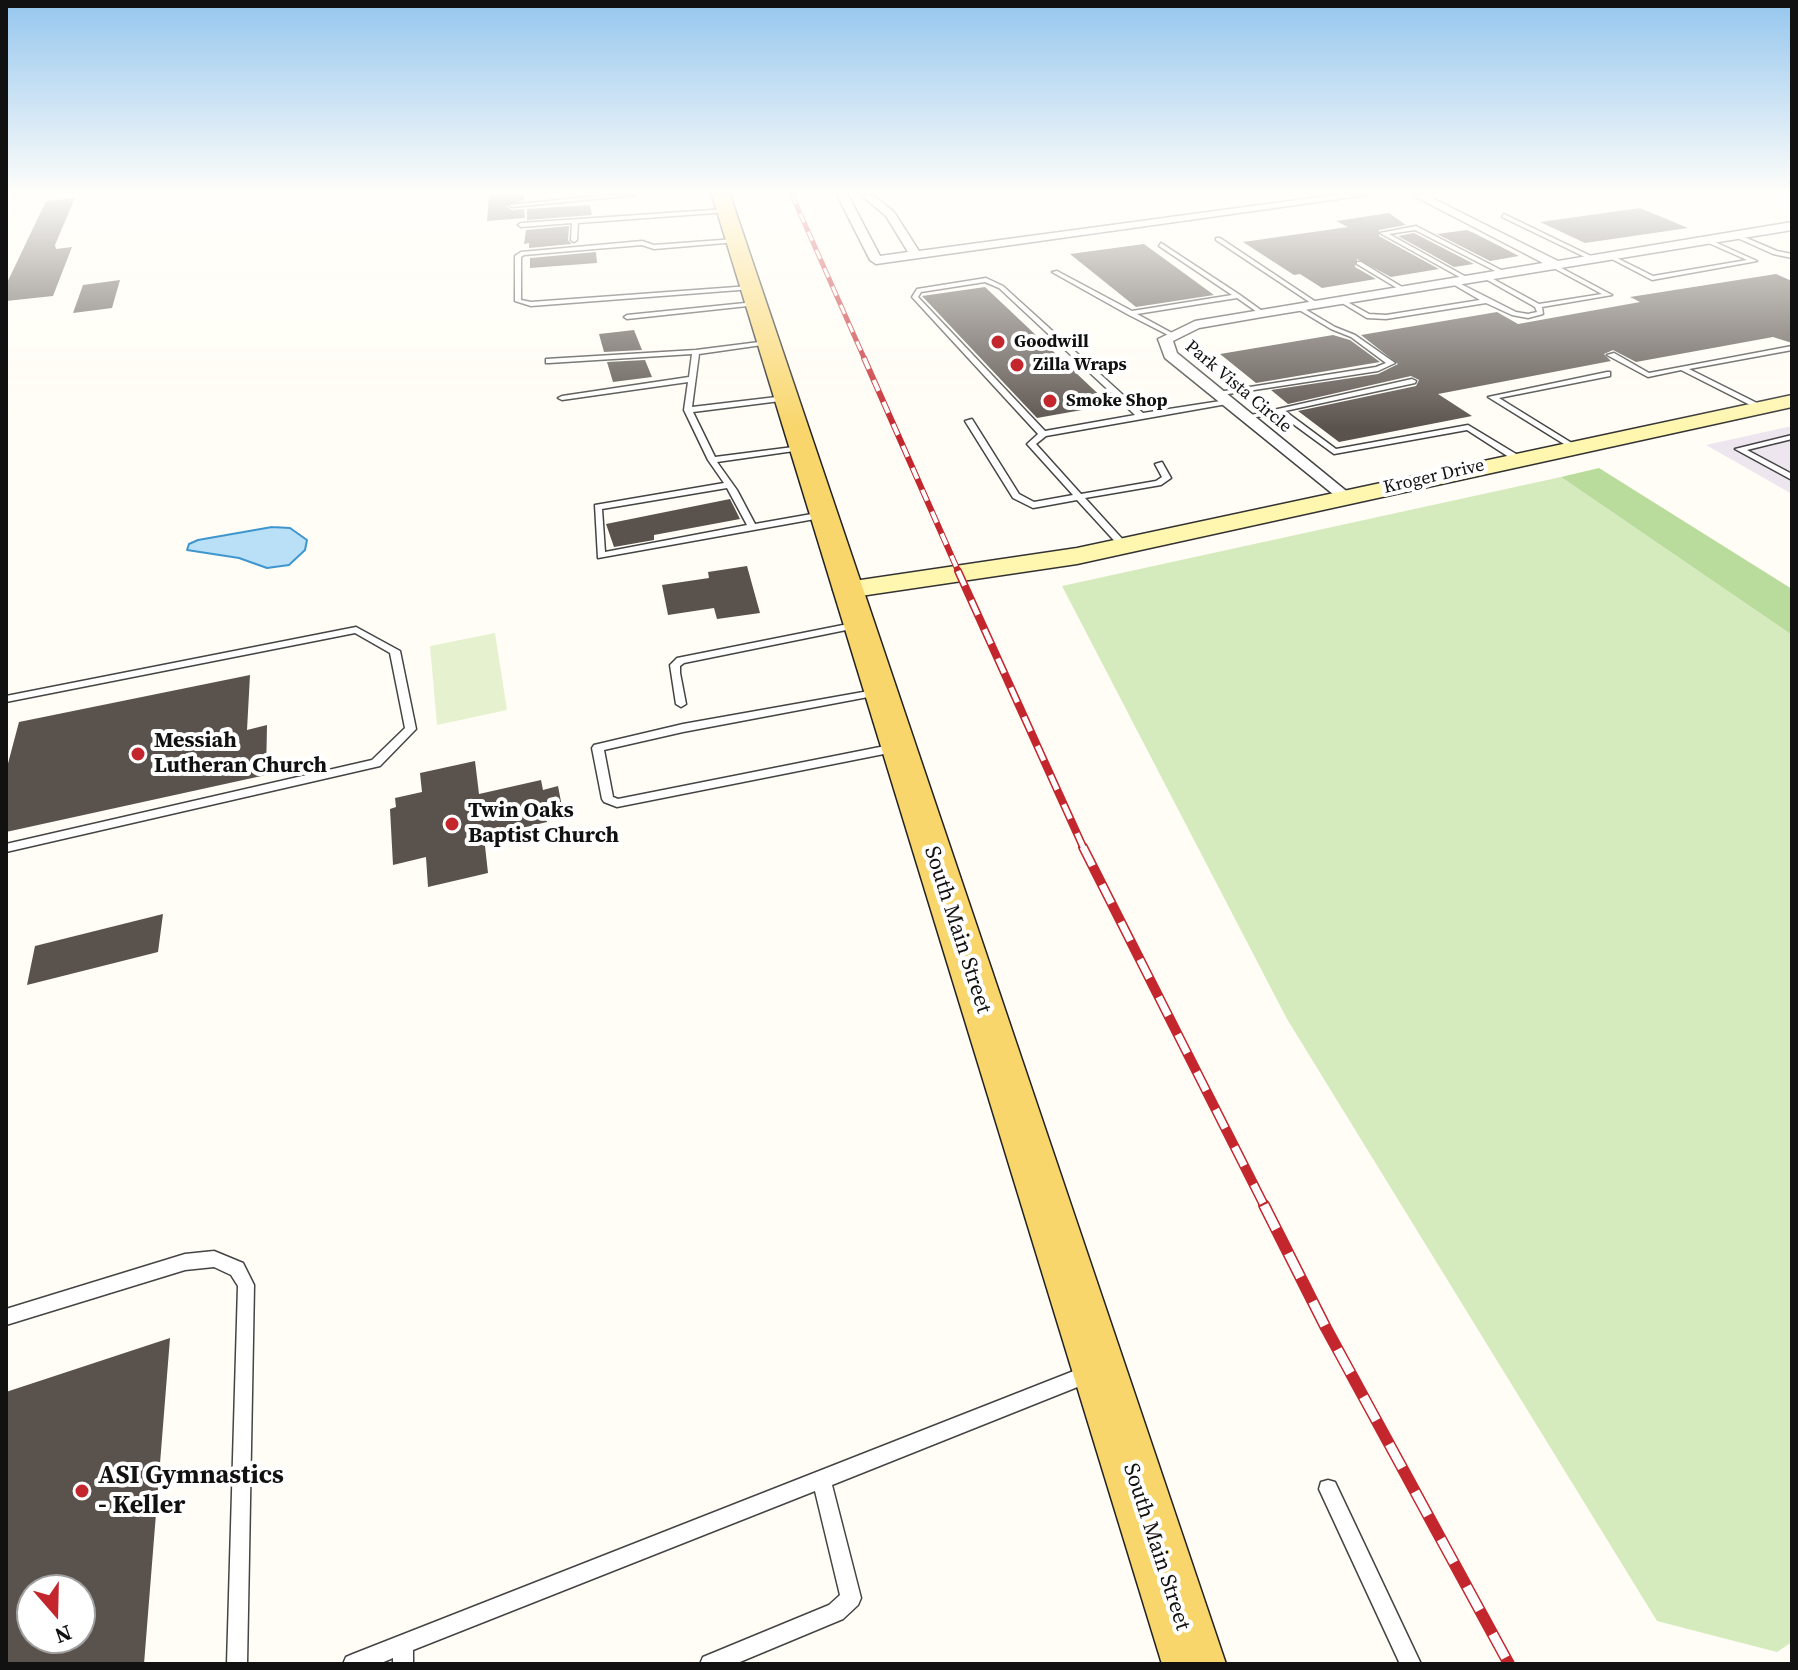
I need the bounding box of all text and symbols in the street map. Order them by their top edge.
place label: Goodwill [1014,331,1089,353]
marker: Goodwill [989,333,1007,351]
street label: Park Vista Circle [1180,336,1296,438]
place label: Zilla Wraps [1033,354,1127,376]
marker: Zilla Wraps [1008,356,1026,374]
place label: Smoke Shop [1066,390,1168,412]
marker: Smoke Shop [1041,392,1059,410]
street label: Kroger Drive [1381,455,1487,499]
place label: Messiah Lutheran Church [154,728,327,780]
marker: Messiah Lutheran Church [129,745,147,763]
place label: Twin Oaks Baptist Church [468,798,619,850]
marker: Twin Oaks Baptist Church [443,815,461,833]
street label: South Main Street [918,843,996,1017]
place label: ASI Gymnastics - Keller [98,1460,284,1522]
street label: South Main Street [1117,1460,1195,1634]
marker: ASI Gymnastics - Keller [73,1482,91,1500]
north arrow [16,1574,96,1654]
text: N [51,1618,76,1652]

